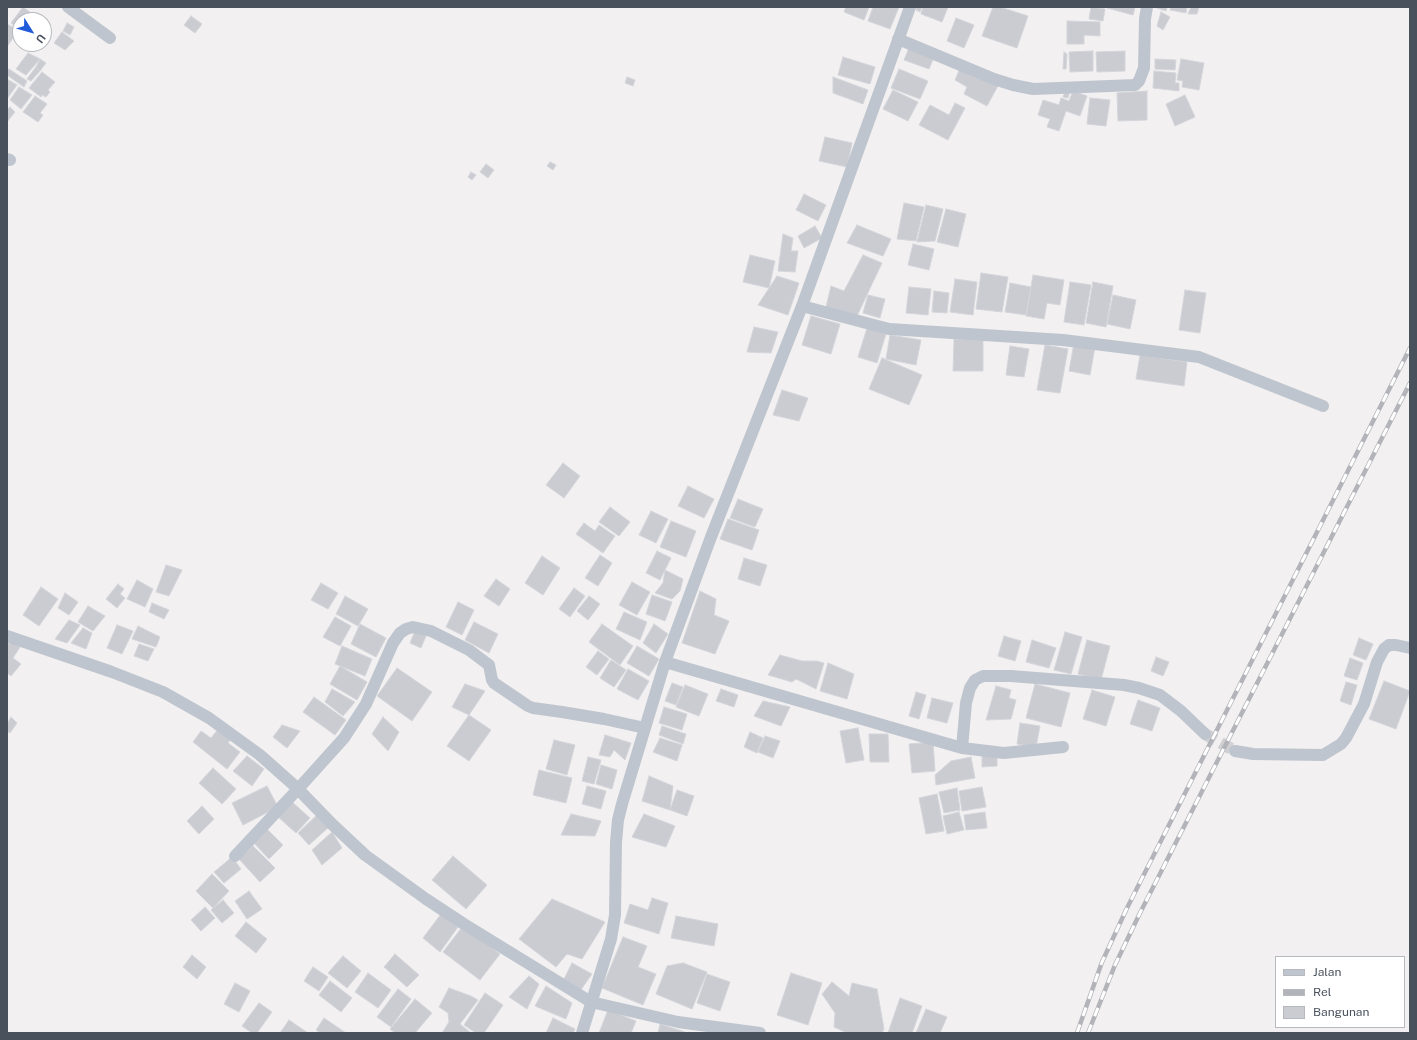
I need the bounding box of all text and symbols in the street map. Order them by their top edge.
north arrow [12,12,52,52]
text: U [34,32,48,45]
legend [1275,956,1405,1028]
text: Jalan [1313,965,1341,979]
text: Rel [1313,985,1331,999]
text: Bangunan [1313,1005,1369,1019]

